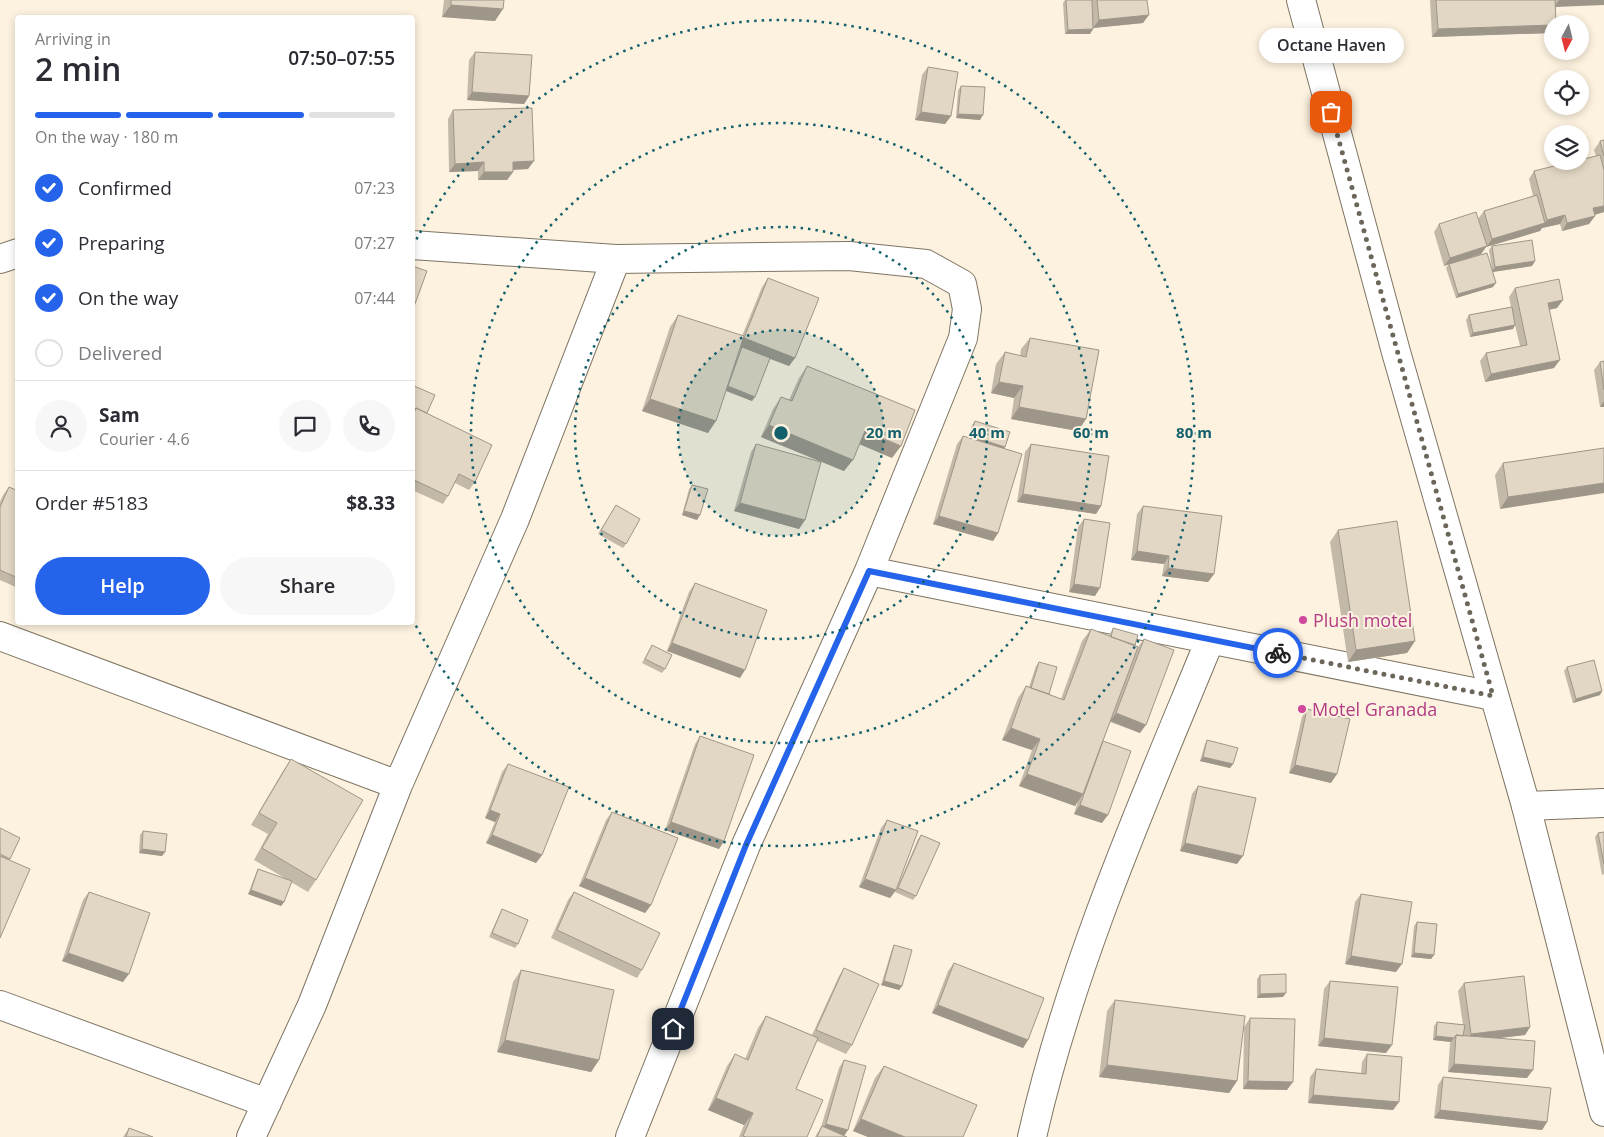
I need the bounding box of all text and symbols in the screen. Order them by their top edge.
north arrow [1544,15,1589,60]
map controls [1544,15,1589,170]
callout: Octane Haven [1258,27,1404,62]
text: Arriving in [35,28,111,50]
text: Octane Haven [1277,34,1386,56]
text: 07:50–07:55 [288,45,395,71]
text: 2 min [35,47,121,90]
button: locate [1544,70,1589,115]
pin [1310,91,1352,133]
icon: bag [1317,98,1345,126]
button: layers [1544,125,1589,170]
text: On the way · 180 m [35,126,178,148]
icon: check [35,174,63,202]
text: Confirmed [78,175,172,201]
text: 07:23 [354,177,395,199]
icon: check [35,229,63,257]
text: Preparing [78,230,165,256]
text: 07:27 [354,232,395,254]
icon: check [35,284,63,312]
text: On the way [78,285,178,311]
text: 07:44 [354,287,395,309]
text: Delivered [78,340,162,366]
button: person [35,400,87,452]
button: chat [279,400,331,452]
button: phone [343,400,395,452]
text: Sam [99,402,140,428]
text: 20 m [866,422,902,442]
text: 40 m [969,422,1005,442]
text: 60 m [1073,422,1109,442]
text: 80 m [1176,422,1212,442]
centre of rings [772,424,790,442]
text: Courier · 4.6 [99,428,190,450]
text: Order #5183 [35,490,148,516]
text: $8.33 [346,490,395,516]
button: Help [35,557,210,615]
button: Share [220,557,395,615]
place label: Plush motel [1313,608,1412,632]
marker: Plush motel [1297,614,1309,626]
courier [1253,628,1303,678]
icon: bike [1264,639,1292,667]
place label: Motel Granada [1312,697,1437,721]
marker: Motel Granada [1296,703,1308,715]
pin [652,1008,694,1050]
icon: home [659,1015,687,1043]

